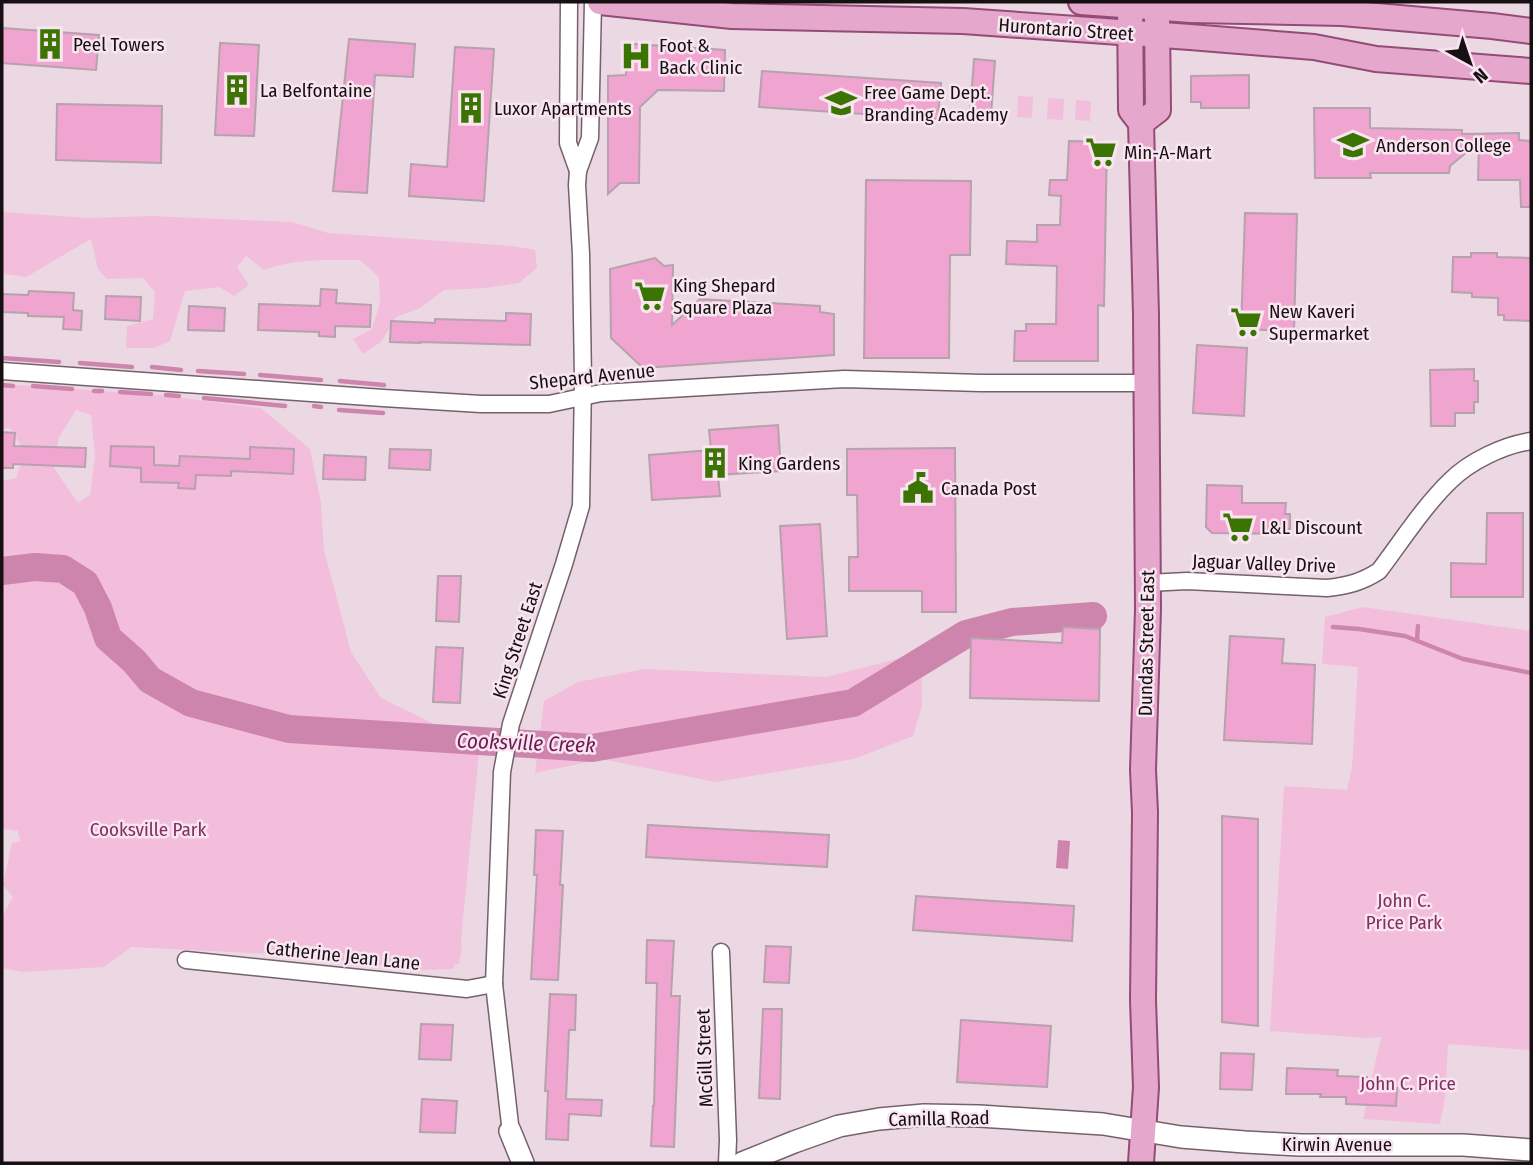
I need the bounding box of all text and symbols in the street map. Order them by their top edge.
street label: Hurontario Street [998,13,1135,46]
building icon: Peel Towers [33,27,67,61]
north arrow [1435,28,1505,98]
place label: Peel Towers [73,33,165,56]
place label: Foot & Back Clinic [659,34,742,79]
hospital icon: Foot & Back Clinic [619,39,653,73]
text: N [1469,63,1492,88]
building icon: La Belfontaine [220,73,254,107]
place label: La Belfontaine [260,79,372,102]
place label: Free Game Dept. Branding Academy [864,81,1008,126]
school or university icon: Free Game Dept. Branding Academy [824,86,858,120]
building icon: Luxor Apartments [454,91,488,125]
place label: Luxor Apartments [494,97,632,120]
school or university icon: Anderson College [1336,128,1370,162]
place label: Anderson College [1376,134,1511,157]
supermarket icon: Min-A-Mart [1084,135,1118,169]
place label: Min-A-Mart [1124,141,1212,164]
place label: King Shepard Square Plaza [673,274,776,319]
supermarket icon: King Shepard Square Plaza [633,279,667,313]
place label: New Kaveri Supermarket [1269,300,1370,345]
supermarket icon: New Kaveri Supermarket [1229,305,1263,339]
street label: Shepard Avenue [528,358,656,395]
building icon: King Gardens [698,446,732,480]
place label: King Gardens [738,452,840,475]
public building icon: Canada Post [901,471,935,505]
place label: Canada Post [941,477,1038,500]
supermarket icon: L&L Discount [1221,510,1255,544]
place label: L&L Discount [1261,516,1363,539]
street label: Jaguar Valley Drive [1192,549,1336,578]
street label: Dundas Street East [1134,569,1159,716]
street label: King Street East [488,578,547,702]
water label: Cooksville Creek [456,728,596,758]
park label: Cooksville Park [90,818,206,841]
park label: John C. Price Park [1366,889,1442,934]
street label: Catherine Jean Lane [265,936,421,975]
street label: McGill Street [691,1008,718,1108]
park label: John C. Price [1360,1072,1456,1095]
street label: Camilla Road [888,1106,990,1131]
street label: Kirwin Avenue [1282,1133,1392,1156]

